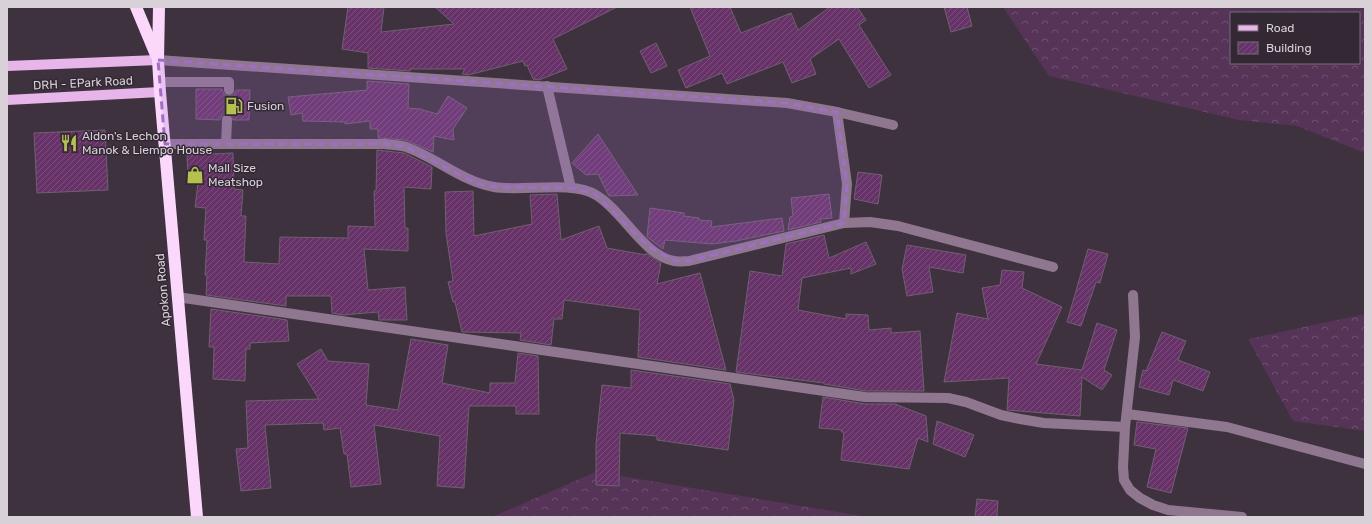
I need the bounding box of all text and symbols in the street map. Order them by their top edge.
legend [1230,12,1360,64]
text: Road [1266,21,1294,35]
text: Building [1266,41,1312,55]
street label: DRH - EPark Road [33,73,133,93]
fuel station icon: Fusion [224,96,244,116]
place label: Fusion [247,99,284,113]
place label: Aldon's Lechon Manok & Liempo House [82,129,212,157]
restaurant icon: Aldon's Lechon Manok & Liempo House [59,133,79,153]
place label: Mall Size Meatshop [208,161,263,189]
shop icon: Mall Size Meatshop [185,165,205,185]
street label: Apokon Road [153,253,173,327]

